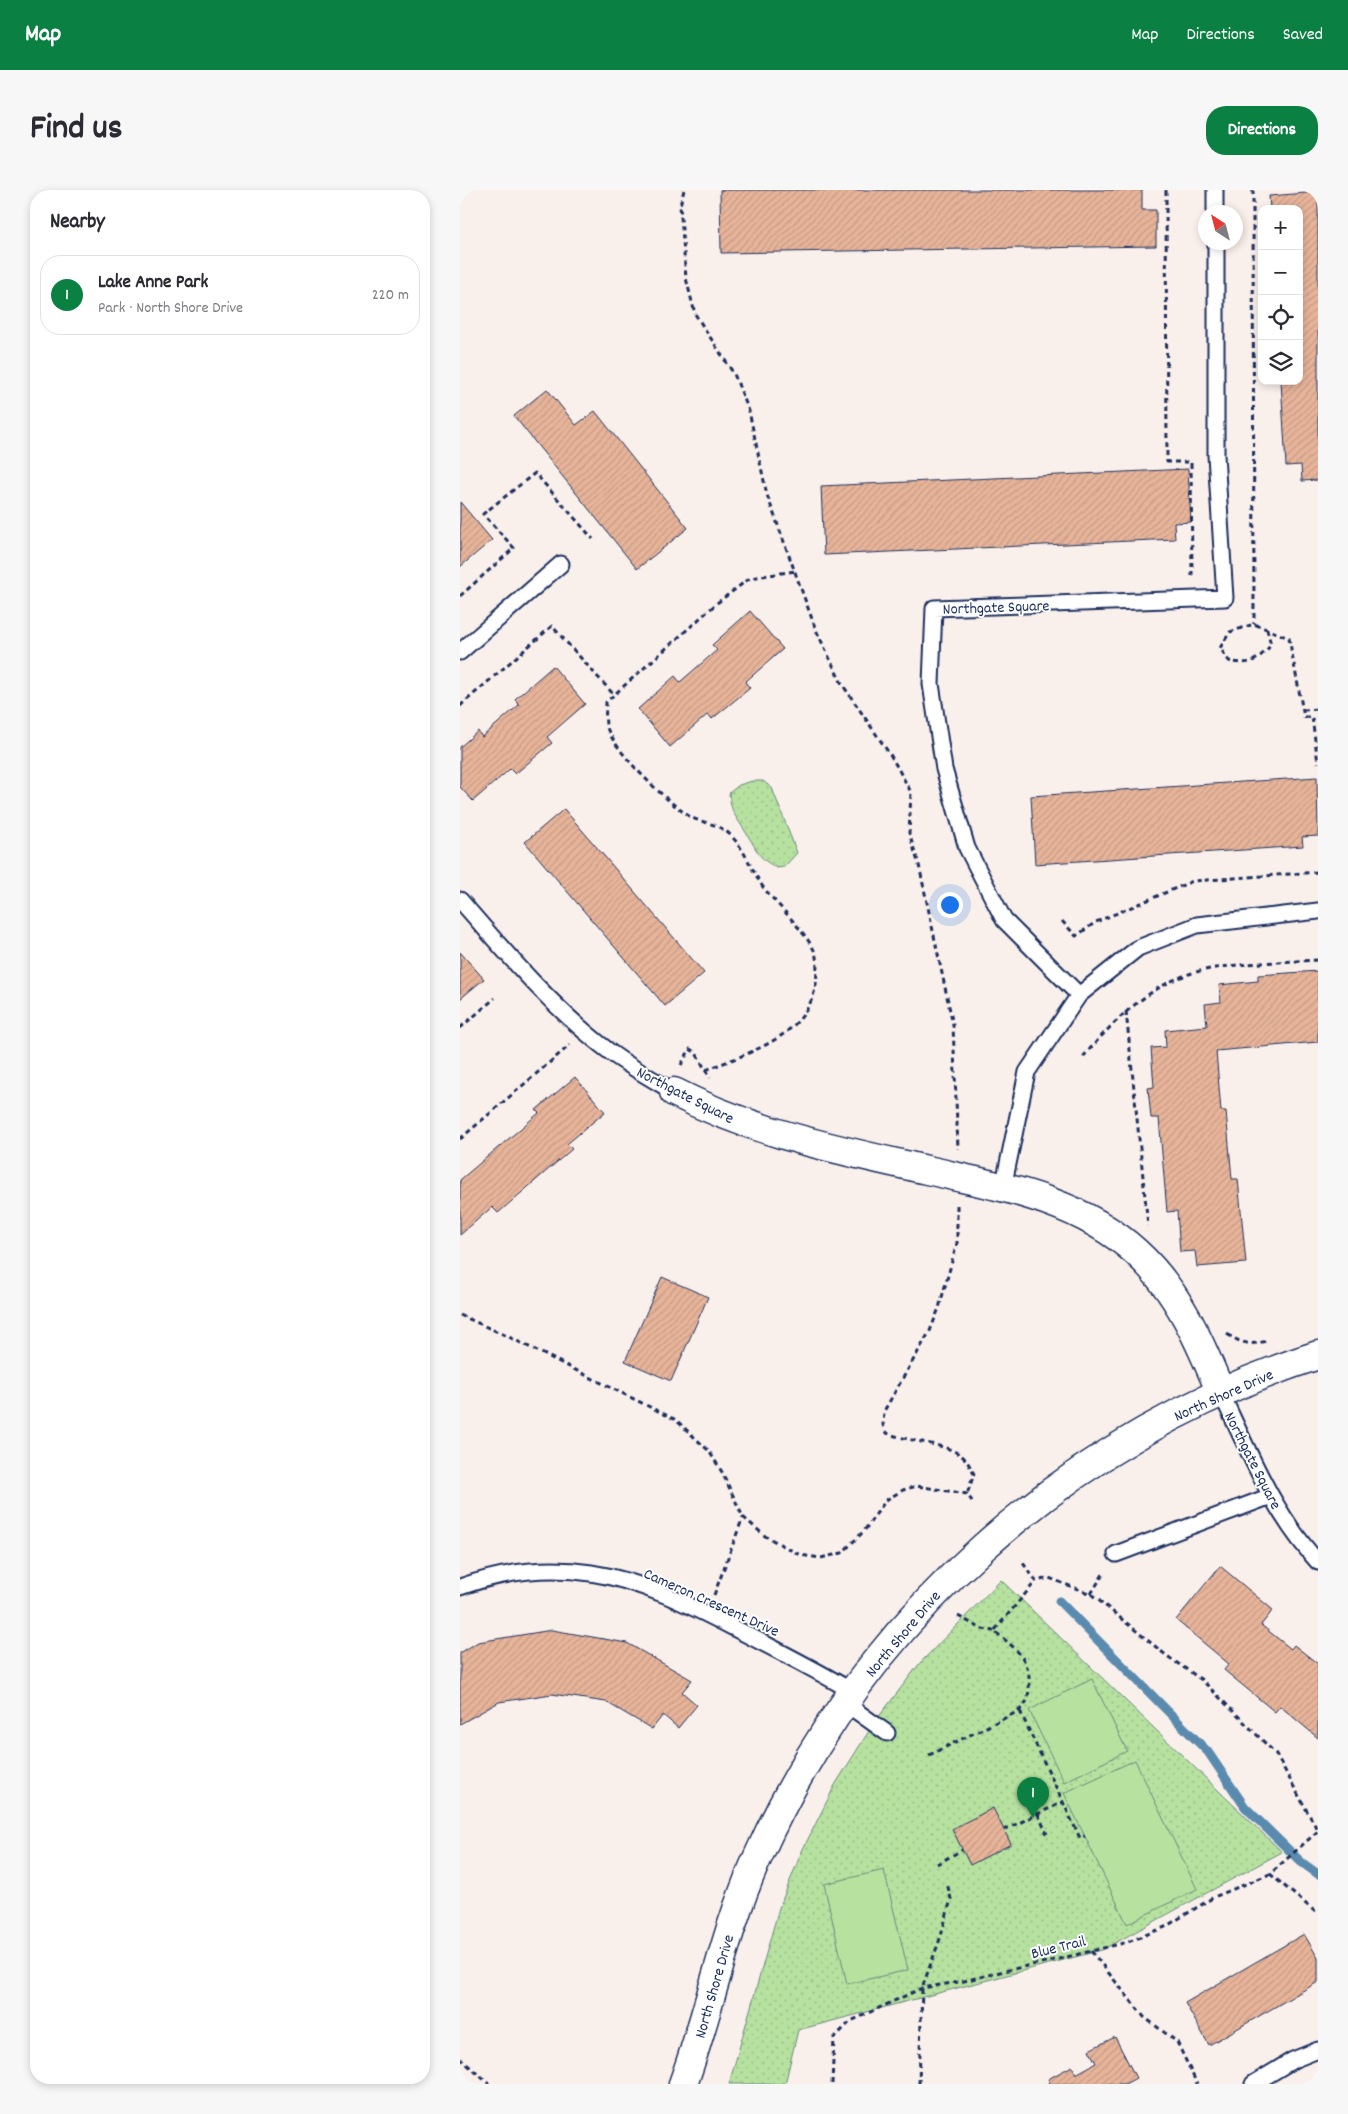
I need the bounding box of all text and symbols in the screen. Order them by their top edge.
text: Map [25,18,61,52]
text: Map [1131,23,1158,48]
text: Directions [1186,23,1255,48]
text: Saved [1283,23,1323,48]
text: Find us [30,105,122,155]
button: Directions [1206,106,1318,155]
north arrow [1198,205,1243,250]
map controls [1258,205,1303,385]
button: + [1258,205,1303,250]
text: Nearby [50,208,105,238]
button: − [1258,250,1303,295]
text: Lake Anne Park [98,270,208,297]
text: 1 [65,284,69,307]
text: 220 m [372,284,409,307]
button: locate [1258,295,1303,340]
text: Park · North Shore Drive [98,297,243,320]
button: layers [1258,340,1303,385]
street label: Northgate Square [942,595,1050,622]
your location [937,892,963,918]
street label: Northgate Square [632,1062,738,1131]
street label: North Shore Drive [1171,1364,1277,1429]
street label: Northgate Square [1217,1408,1286,1514]
street label: Cameron Crescent Drive [639,1563,783,1644]
street label: North Shore Drive [861,1586,947,1683]
pin: 1 [1017,1777,1049,1818]
street label: Blue Trail [1029,1931,1089,1966]
street label: North Shore Drive [690,1932,741,2041]

